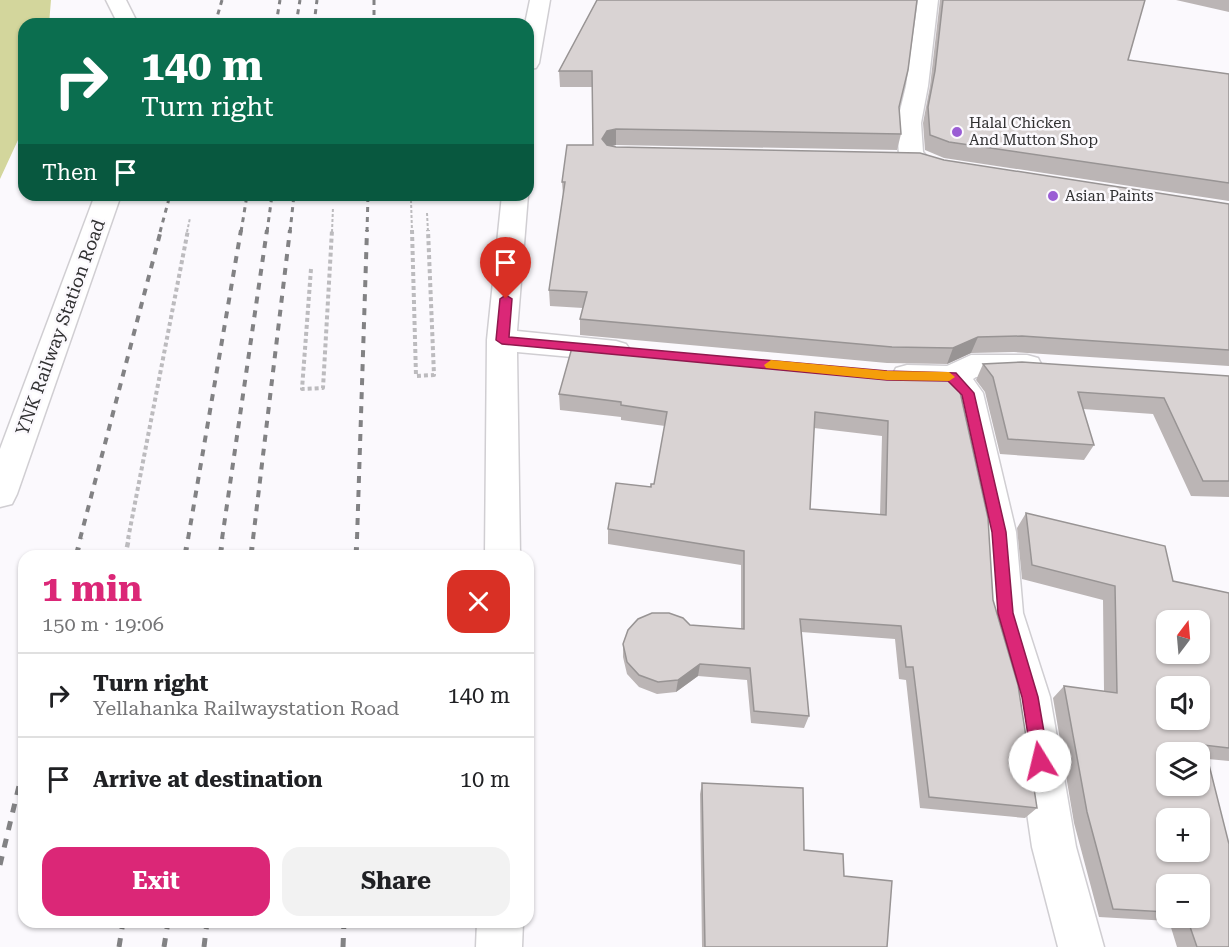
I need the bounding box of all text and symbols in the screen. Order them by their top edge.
text: 140 m [141,41,263,90]
icon: right [42,42,120,120]
text: Turn right [141,91,274,123]
place label: Halal Chicken And Mutton Shop [969,114,1098,149]
marker: Halal Chicken And Mutton Shop [950,125,964,139]
icon: arrive [109,156,142,189]
text: Then [42,160,97,185]
place label: Asian Paints [1065,187,1154,205]
marker: Asian Paints [1046,189,1060,203]
street label: YNK Railway Station Road [11,216,109,438]
pin [480,237,531,299]
icon: arrive [489,246,522,279]
text: 1 min [42,568,142,610]
button: close [447,570,510,633]
north arrow [1156,610,1210,664]
map controls [1156,610,1210,928]
text: 150 m · 19:06 [42,612,164,636]
text: Turn right [93,671,208,696]
button: sound [1156,676,1210,730]
icon: right [42,679,75,712]
text: 140 m [447,683,510,708]
text: Yellahanka Railwaystation Road [93,696,399,720]
position arrow [1008,729,1072,793]
button: layers [1156,742,1210,796]
icon: arrive [42,763,75,796]
text: Arrive at destination [93,767,322,792]
text: 10 m [460,767,510,792]
button: + [1156,808,1210,862]
button: Exit [42,847,270,916]
button: Share [282,847,510,916]
button: − [1156,874,1210,928]

